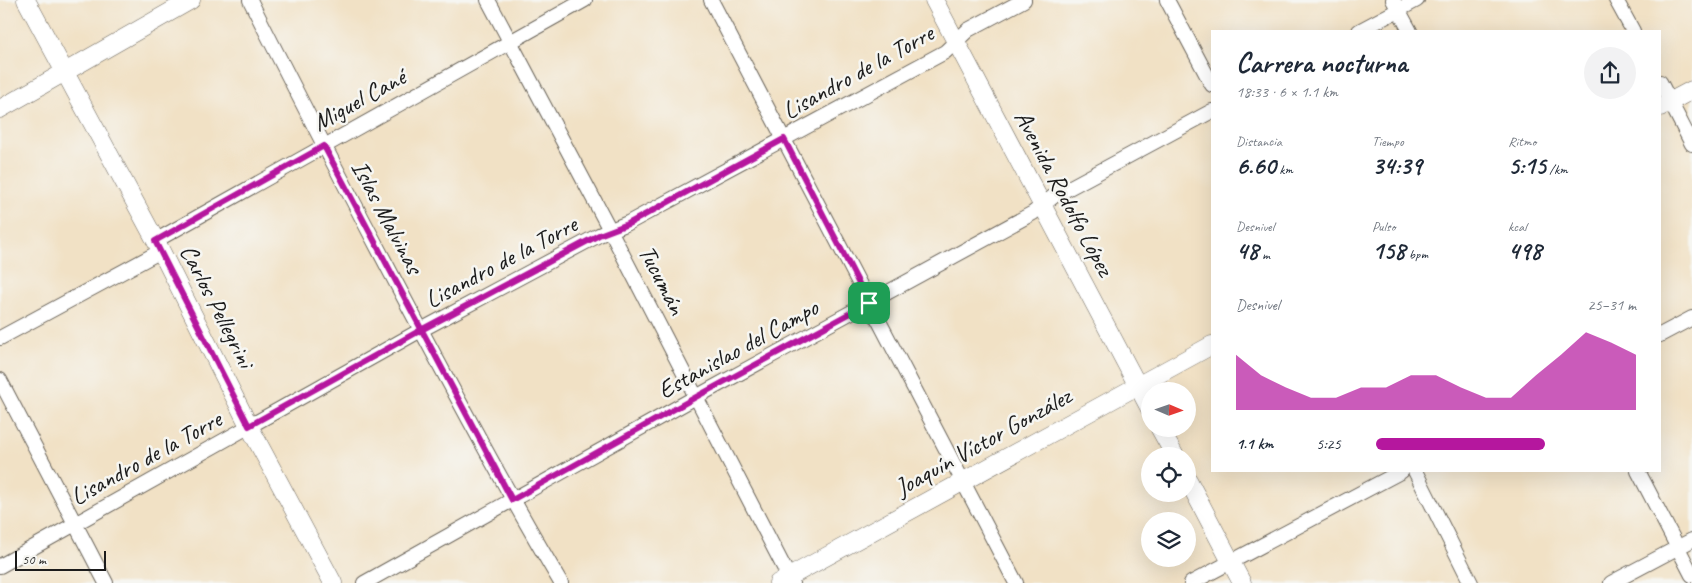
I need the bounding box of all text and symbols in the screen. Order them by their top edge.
street label: Lisandro de la Torre [777,16,941,127]
text: Carrera nocturna [1236,45,1407,80]
button: share [1584,47,1636,99]
street label: Miguel Cané [307,60,415,139]
text: 18:33 · 6 × 1.1 km [1236,82,1338,102]
street label: Avenida Rodolfo López [1007,105,1122,283]
text: Distancia [1236,133,1282,150]
text: Tiempo [1372,133,1404,150]
text: Ritmo [1508,133,1536,150]
text: 6.60 [1236,150,1276,182]
text: 34:39 [1372,150,1422,182]
text: 5:15 [1508,150,1546,182]
street label: Islas Malvinas [344,155,431,281]
text: km [1276,161,1293,178]
text: /km [1546,161,1568,178]
street label: Lisandro de la Torre [419,208,584,316]
text: Desnivel [1236,218,1274,235]
text: Pulso [1372,218,1395,235]
text: kcal [1508,218,1527,235]
text: 48 [1236,235,1259,267]
text: 158 [1372,235,1405,267]
text: 498 [1508,235,1541,267]
street label: Carlos Pellegrini [172,239,263,376]
street label: Tucumán [631,240,693,321]
text: m [1259,246,1270,263]
text: bpm [1405,246,1428,263]
pin [848,282,890,324]
icon: arrive [855,289,883,317]
street label: Estanislao del Campo [652,291,825,406]
text: Desnivel [1236,295,1279,315]
text: 25–31 m [1587,295,1636,315]
street label: Joaquín Víctor González [889,379,1078,504]
north arrow [1141,382,1196,438]
map controls [1141,382,1196,567]
street label: Lisandro de la Torre [65,402,229,513]
text: 1.1 km [1236,434,1273,454]
text: 5:25 [1316,434,1341,454]
button: locate [1141,447,1196,502]
button: layers [1141,512,1196,567]
scale bar [15,548,106,571]
text: 50 m [22,551,46,568]

